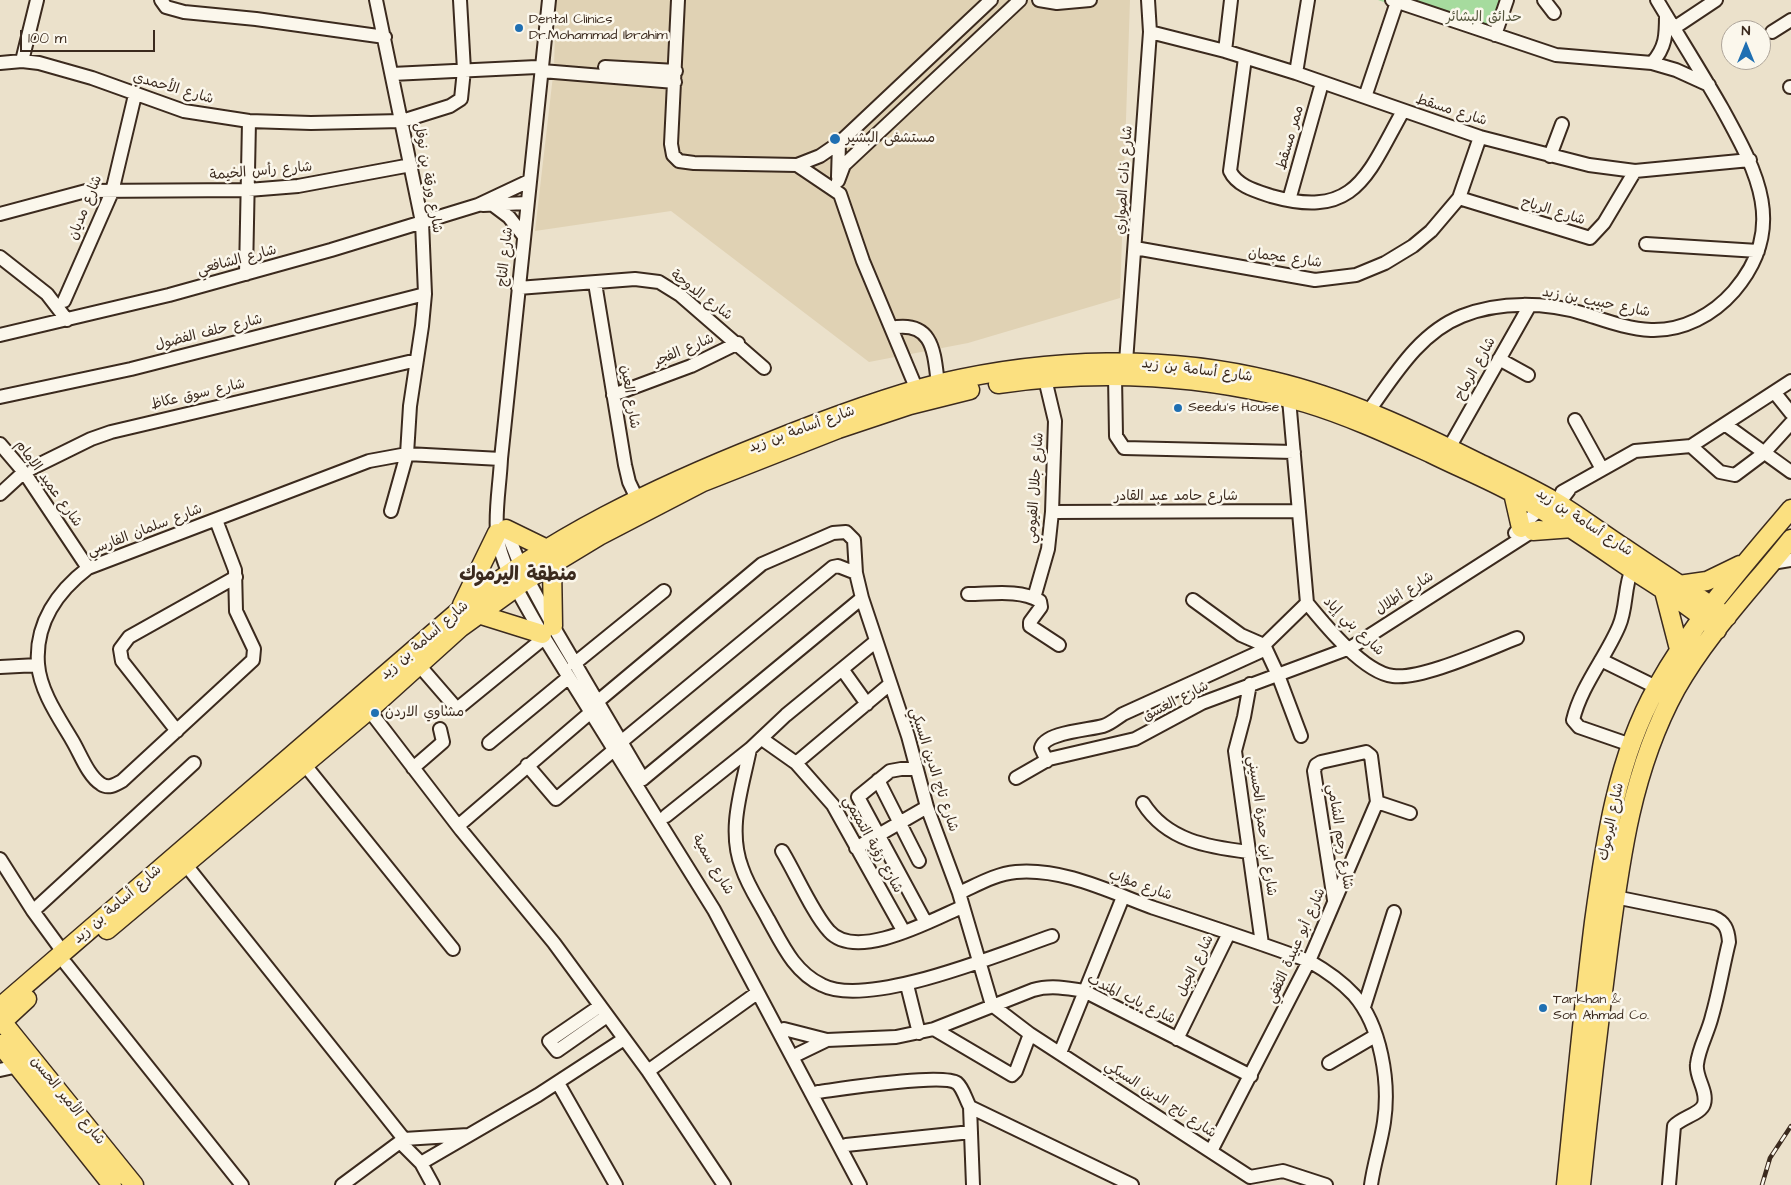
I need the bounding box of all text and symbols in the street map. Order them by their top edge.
park label: حدائق البشائر [1446,10,1522,26]
place label: Dental Clinics Dr.Mohammad Ibrahim [529,12,668,44]
scale bar [22,20,158,52]
north arrow [1721,20,1771,70]
text: N [1742,21,1750,41]
marker: Dental Clinics Dr.Mohammad Ibrahim [513,22,525,34]
text: 100 m [28,28,67,49]
street label: شارع الأحمدي [131,69,215,109]
street label: شارع مسقط [1413,92,1489,130]
street label: ممر مسقط [1274,104,1308,172]
street label: شارع ورقة بن نوفل [409,121,445,235]
street label: شارع ذات الصواري [1113,125,1137,235]
place label: مستشفى البشير [846,131,935,147]
marker: مستشفى البشير [828,132,842,146]
street label: شارع رأس الخيمة [209,159,313,185]
street label: شارع مديان [65,173,107,243]
street label: شارع الرياح [1519,194,1587,230]
street label: شارع التاج [495,226,517,288]
street label: شارع الشافعي [195,242,279,280]
street label: شارع عجمان [1247,246,1323,272]
street label: شارع الدوحة [667,267,735,325]
street label: شارع حبيب بن زيد [1541,284,1651,322]
street label: شارع حلف الفضول [154,312,264,354]
street label: شارع الفجر [651,331,717,371]
street label: شارع الرماح [1452,335,1500,403]
street label: شارع أسامة بن زيد [1141,356,1253,386]
street label: شارع العين [616,364,642,430]
street label: شارع سوق عكاظ [149,376,247,414]
place label: Seedu's House [1188,400,1279,416]
marker: Seedu's House [1172,402,1184,414]
street label: شارع أسامة بن زيد [747,403,857,457]
street label: شارع جلال الفيومي [1024,432,1048,544]
street label: شارع عميد الإمام [11,437,85,531]
street label: شارع أسامة بن زيد [1533,486,1635,560]
street label: شارع حامد عبد القادر [1114,489,1238,505]
street label: شارع سلمان الفارسي [85,501,205,561]
district label: منطقة اليرموك [459,565,577,587]
street label: شارع أطلال [1373,569,1437,619]
street label: شارع بني إياد [1319,594,1387,660]
street label: شارع أسامة بن زيد [377,598,473,684]
street label: شارع الغسق [1140,678,1212,726]
place label: مشاوي الاردن [385,705,464,721]
street label: شارع تاج الدين السبكي [905,706,961,834]
marker: مشاوي الاردن [369,707,381,719]
street label: شارع ابن حمزة الحسيني [1243,755,1279,897]
street label: شارع اليرموك [1596,782,1628,862]
street label: شارع رجم الشامي [1322,783,1356,891]
street label: شارع رؤبة التميمي [838,794,906,896]
street label: شارع سمية [688,832,736,898]
street label: شارع أسامة بن زيد [70,862,166,948]
street label: شارع مؤاب [1106,867,1174,905]
street label: شارع أبو عبيدة الثقفي [1264,886,1330,1006]
street label: شارع الجبل [1174,932,1218,1000]
street label: شارع باب المندب [1084,971,1178,1029]
place label: Tarkhan & Son Ahmad Co. [1553,992,1649,1024]
marker: Tarkhan & Son Ahmad Co. [1537,1002,1549,1014]
street label: شارع الأمير الحسن [26,1053,108,1149]
street label: شارع تاج الدين السبكي [1101,1058,1219,1142]

